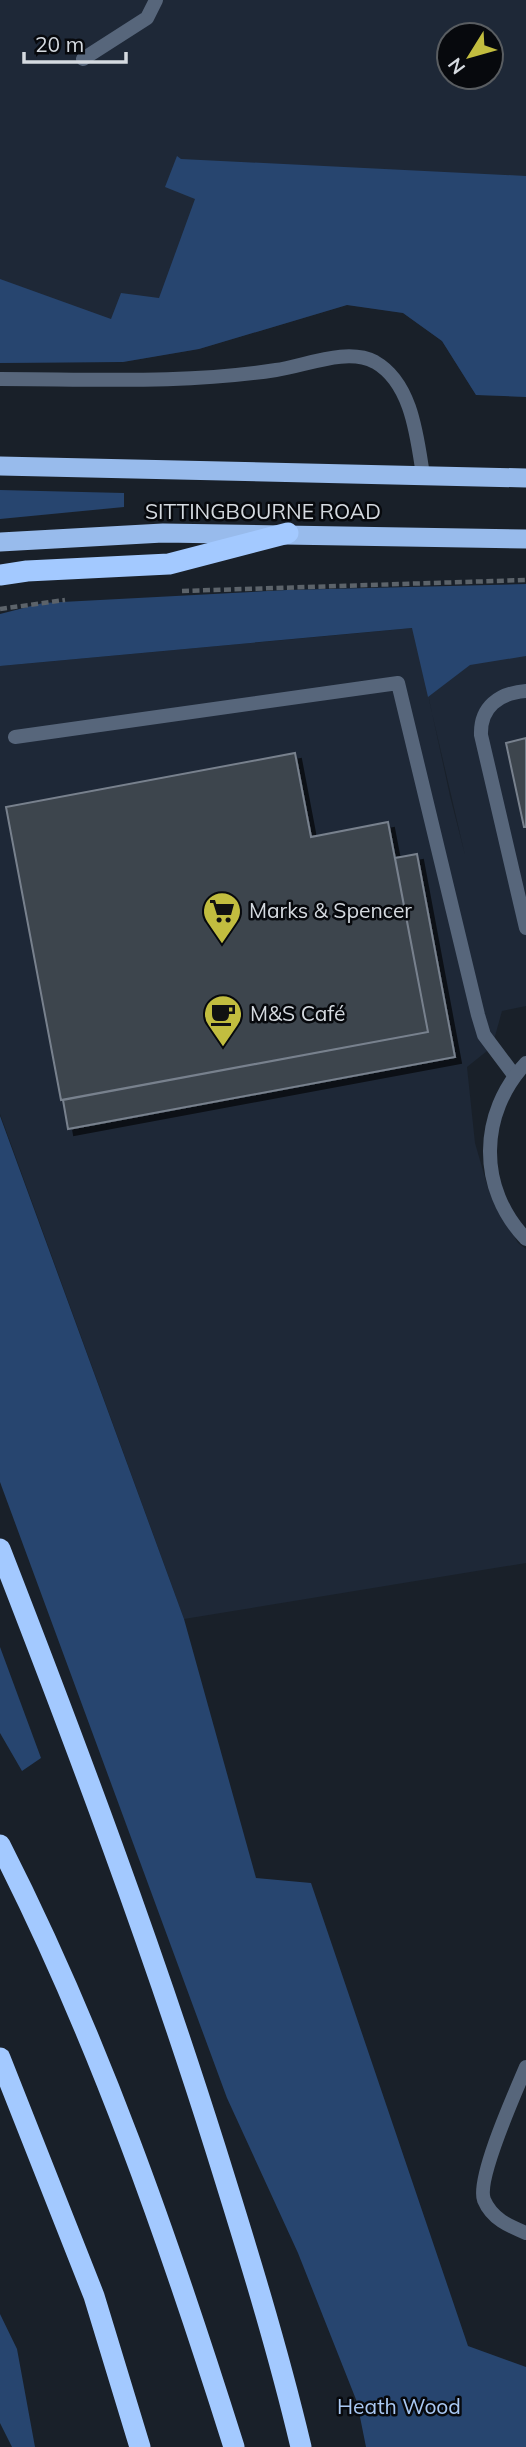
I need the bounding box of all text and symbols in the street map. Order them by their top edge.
scale bar [24,21,126,65]
north arrow [435,21,505,91]
text: 20 m [35,31,84,57]
text: N [443,53,470,79]
street label: SITTINGBOURNE ROAD [145,498,381,524]
supermarket icon: Marks & Spencer [201,890,243,945]
place label: Marks & Spencer [249,897,412,923]
cafe icon: M&S Café [202,993,244,1048]
place label: M&S Café [250,1000,346,1026]
park label: Heath Wood [337,2393,461,2419]

